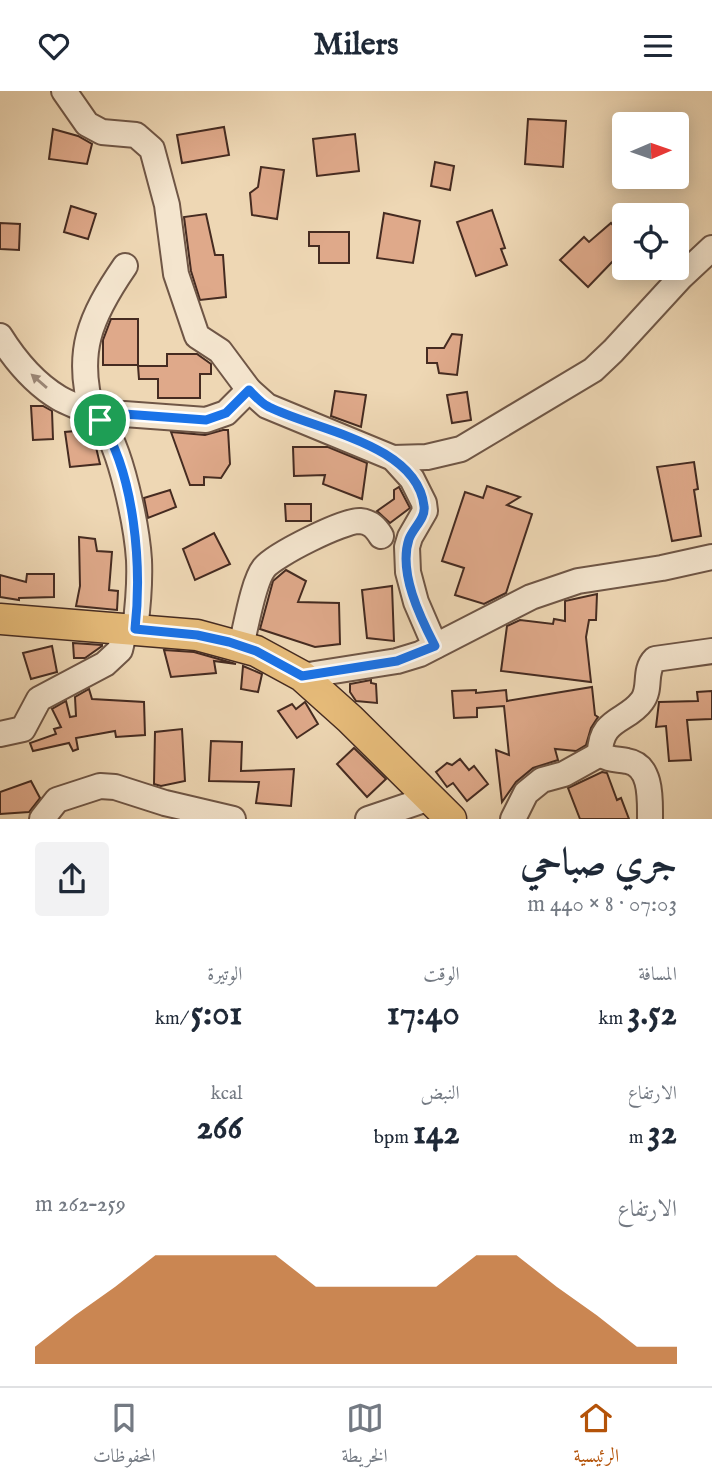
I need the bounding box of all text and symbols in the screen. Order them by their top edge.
text: Milers [314,25,398,66]
icon: heart [35,27,73,65]
icon: menu [639,27,677,65]
north arrow [612,112,690,189]
map controls [612,112,689,280]
button: locate [612,203,689,280]
one-way arrow [30,373,48,389]
pin [70,390,130,450]
icon: arrive [81,401,119,439]
text: جري صباحي [520,840,677,888]
button: share [35,842,109,916]
text: 07:03 · 8 × 440 m [527,890,677,919]
text: الوتيرة [207,963,242,987]
text: الوقت [423,963,460,987]
text: المسافة [638,963,677,987]
text: 5:01 [190,992,242,1037]
text: 17:40 [387,992,460,1037]
text: 3.52 [627,992,677,1037]
text: /km [155,1007,190,1031]
text: km [598,1007,627,1031]
text: kcal [211,1082,242,1106]
text: النبض [421,1082,460,1106]
text: الارتفاع [628,1082,677,1106]
text: 266 [196,1106,242,1151]
text: 142 [413,1111,460,1156]
text: 32 [648,1111,677,1156]
text: bpm [374,1126,413,1150]
text: m [629,1126,648,1150]
text: 259–262 m [35,1190,126,1219]
text: الارتفاع [617,1195,677,1224]
tab: المحفوظات [93,1399,156,1474]
tab: الخريطة [341,1399,388,1474]
tab: الرئيسية [573,1399,619,1474]

